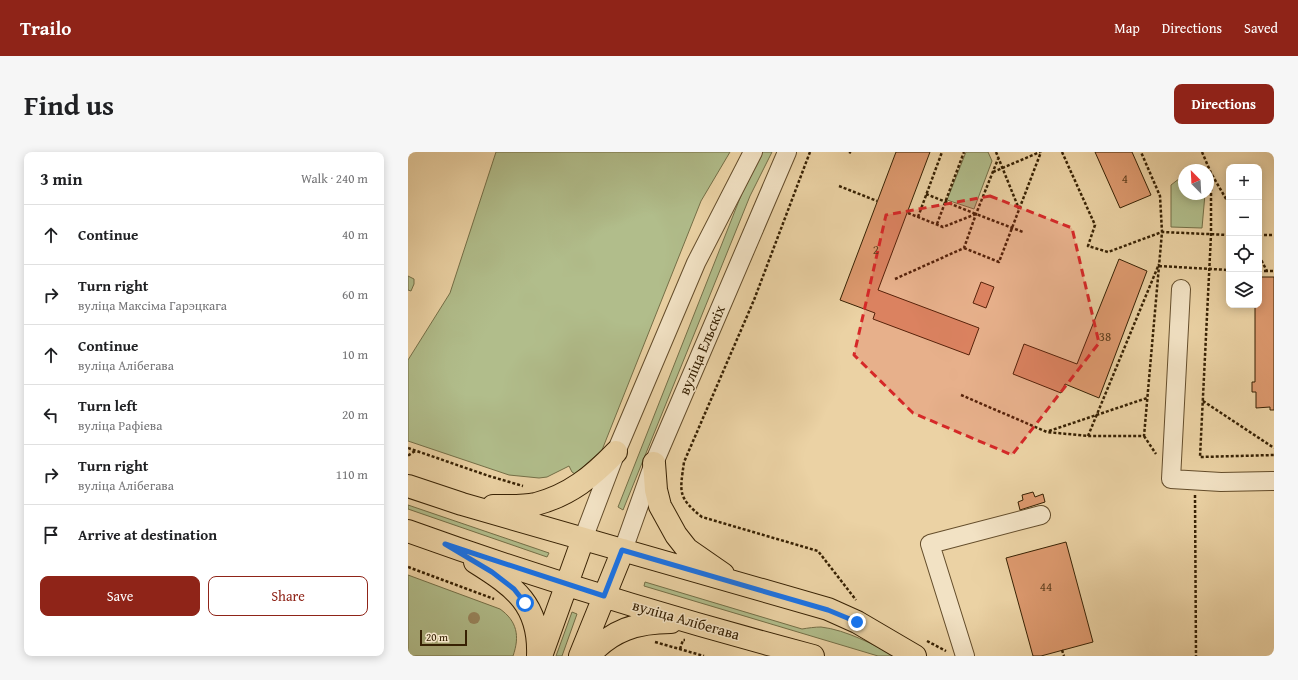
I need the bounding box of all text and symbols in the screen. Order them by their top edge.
text: Trailo [20,14,71,42]
text: Map [1114,18,1140,38]
text: Directions [1162,18,1222,38]
text: Saved [1244,18,1278,38]
text: Find us [24,84,114,125]
button: Directions [1174,84,1274,124]
north arrow [1178,164,1214,200]
map controls [1226,164,1262,308]
button: + [1226,164,1262,200]
text: 3 min [40,166,82,191]
text: Walk · 240 m [301,169,368,188]
house number: 4 [1122,169,1128,188]
button: − [1226,200,1262,236]
icon: ahead [40,224,62,246]
text: Continue [78,224,139,245]
text: 40 m [342,225,368,244]
button: locate [1226,236,1262,272]
house number: 2 [873,240,879,259]
button: layers [1226,272,1262,308]
text: Turn right [78,275,149,296]
icon: right [40,284,62,306]
text: 60 m [342,285,368,304]
text: вуліца Максіма Гарэцкага [78,296,227,315]
street label: вуліца Ельскіх [673,301,730,398]
house number: 38 [1099,327,1111,346]
text: Continue [78,335,139,356]
icon: ahead [40,344,62,366]
text: 10 m [342,345,368,364]
text: вуліца Алібегава [78,356,174,375]
text: Turn left [78,395,137,416]
icon: left [40,404,62,426]
text: 20 m [342,405,368,424]
text: вуліца Рафіева [78,416,162,435]
text: Turn right [78,455,149,476]
icon: right [40,464,62,486]
text: 110 m [336,465,368,484]
text: вуліца Алібегава [78,476,174,495]
icon: arrive [40,524,62,546]
text: Arrive at destination [78,524,217,545]
button: Save [40,576,200,616]
button: Share [208,576,368,616]
house number: 44 [1040,577,1052,596]
route start [516,594,534,612]
street label: вуліца Алібегава [630,594,743,645]
route end [848,613,866,631]
scale bar [420,628,467,647]
text: 20 m [426,629,448,645]

